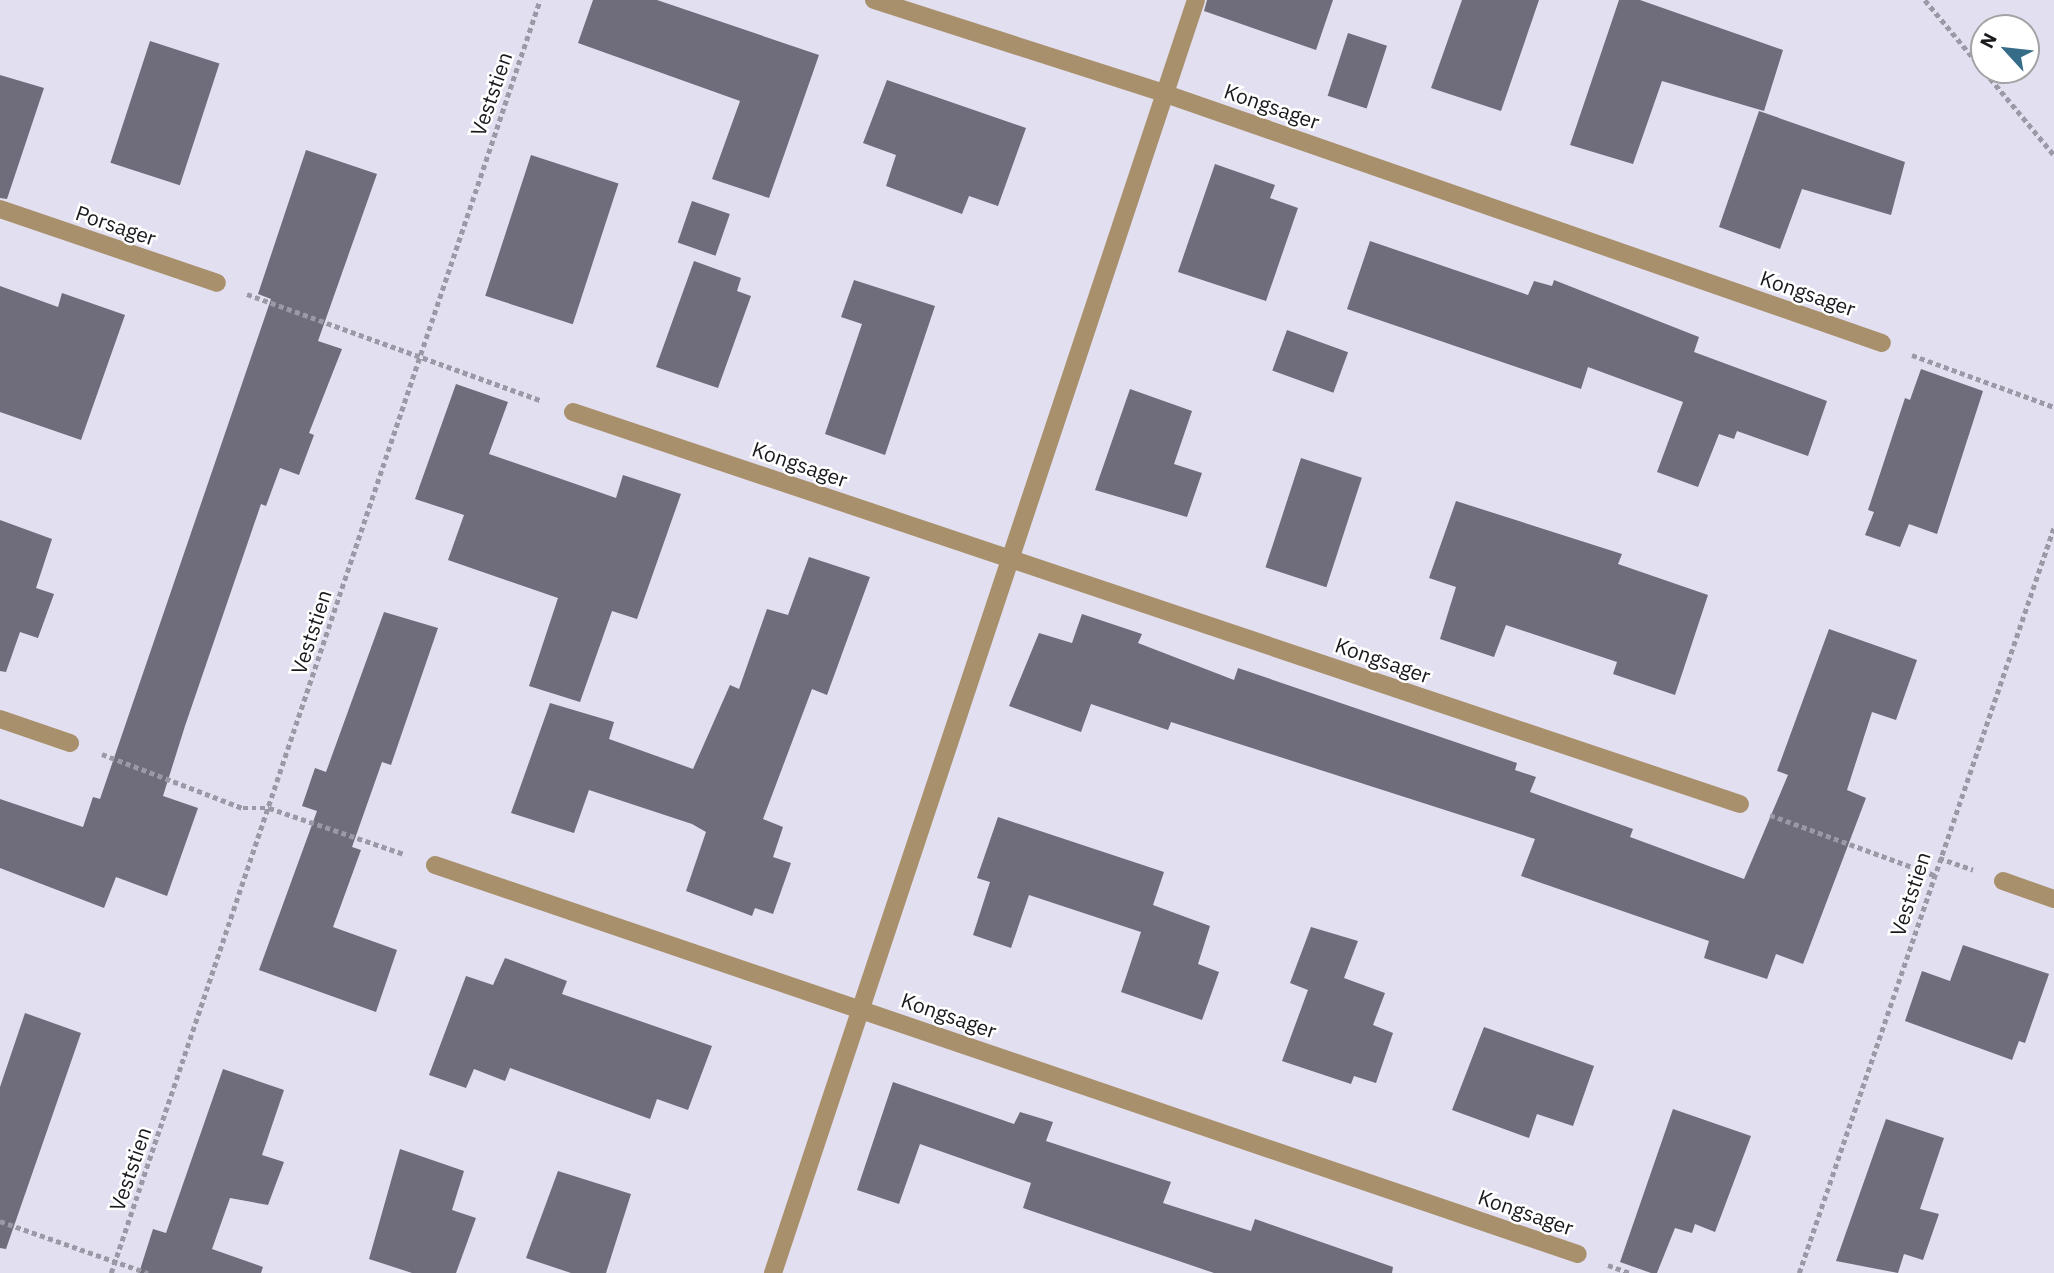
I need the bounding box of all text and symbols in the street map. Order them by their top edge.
north arrow [1970,14,2040,84]
text: N [1974,29,2002,52]
street label: Veststien [465,49,517,139]
street label: Kongsager [1221,78,1323,134]
street label: Porsager [72,200,160,250]
street label: Kongsager [1757,265,1859,321]
street label: Kongsager [749,436,851,492]
street label: Veststien [286,587,336,677]
street label: Kongsager [1332,632,1434,688]
street label: Veststien [1885,849,1935,939]
street label: Kongsager [898,987,1000,1043]
street label: Veststien [104,1124,156,1214]
street label: Kongsager [1475,1184,1577,1240]

